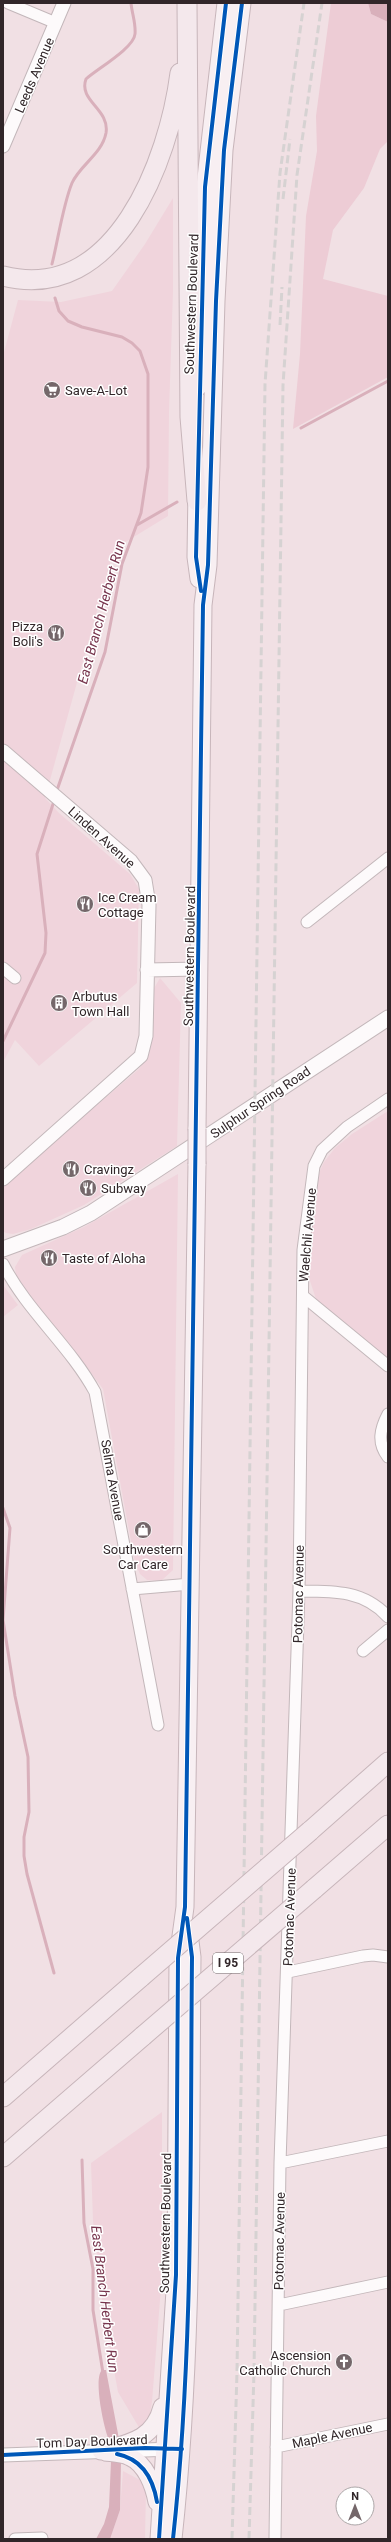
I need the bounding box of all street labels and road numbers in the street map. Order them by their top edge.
street label: Leeds Avenue [12,35,57,115]
street label: Southwestern Boulevard [182,234,201,375]
street label: Linden Avenue [65,804,138,871]
street label: Southwestern Boulevard [181,886,198,1026]
street label: Sulphur Spring Road [207,1063,313,1141]
street label: Waelchli Avenue [296,1187,319,1283]
street label: Selma Avenue [98,1438,127,1522]
street label: Potomac Avenue [290,1545,307,1643]
street label: Potomac Avenue [280,1868,299,1966]
road number: I 95 [213,1953,243,1973]
street label: Southwestern Boulevard [157,2153,174,2293]
street label: Potomac Avenue [271,2192,288,2290]
street label: Maple Avenue [291,2420,374,2451]
street label: Tom Day Boulevard [36,2432,148,2451]

